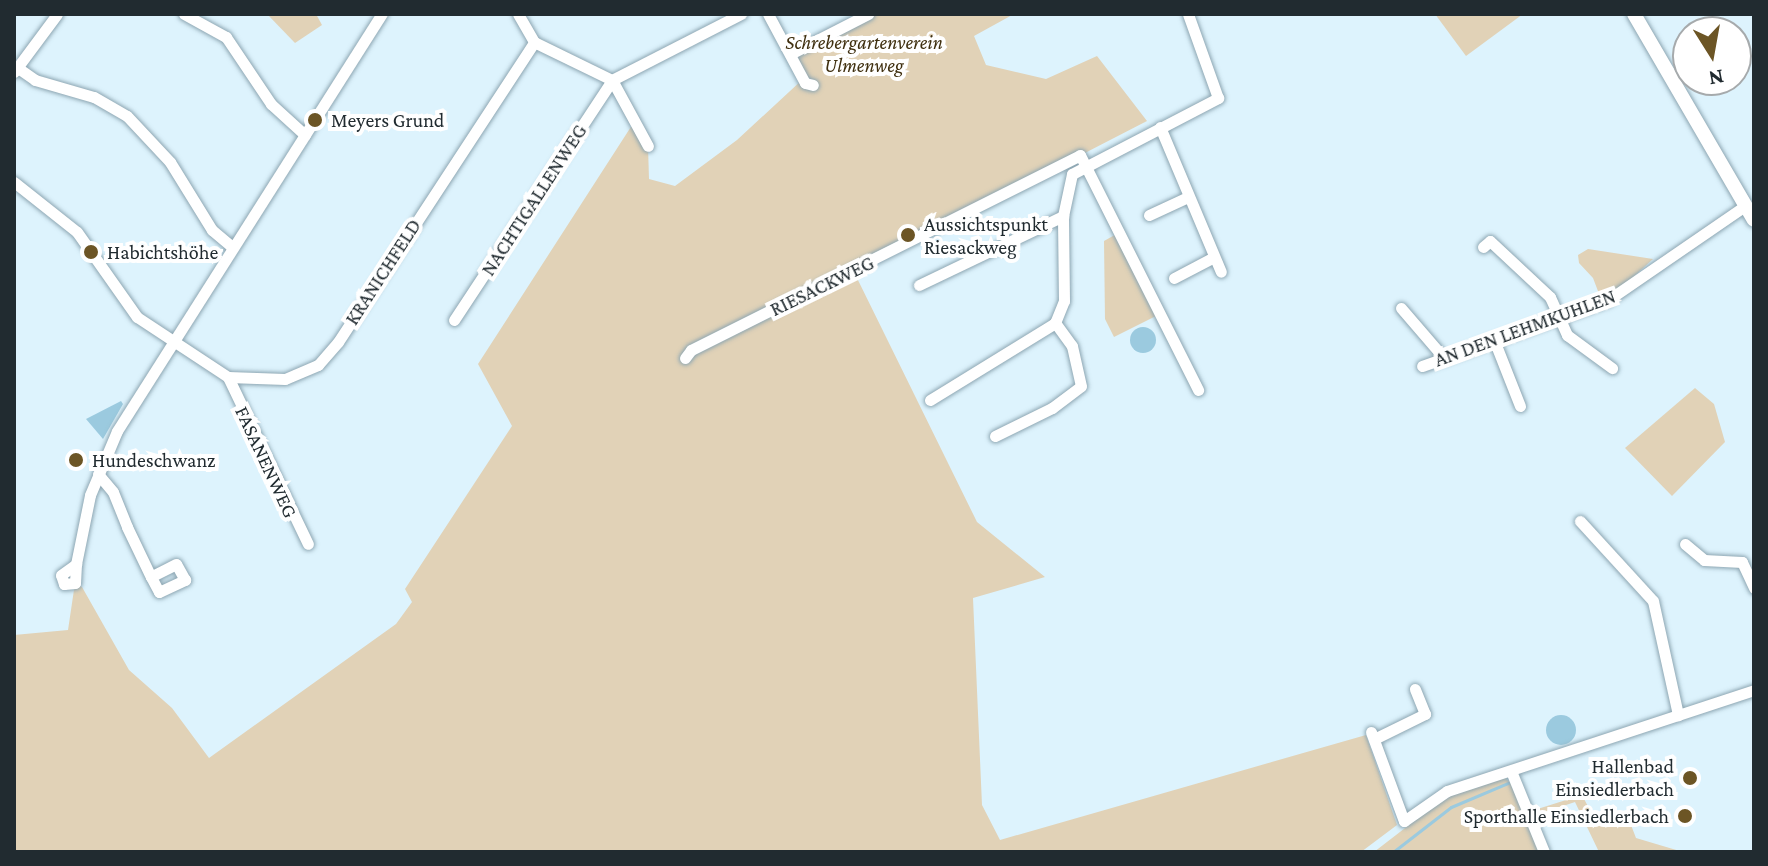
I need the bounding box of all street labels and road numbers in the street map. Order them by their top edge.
street label: NACHTIGALLENWEG [476,120,592,280]
street label: KRANICHFELD [340,214,426,330]
street label: RIESACKWEG [766,251,878,321]
street label: AN DEN LEHMKUHLEN [1431,284,1619,372]
street label: FASANENWEG [230,402,302,522]

